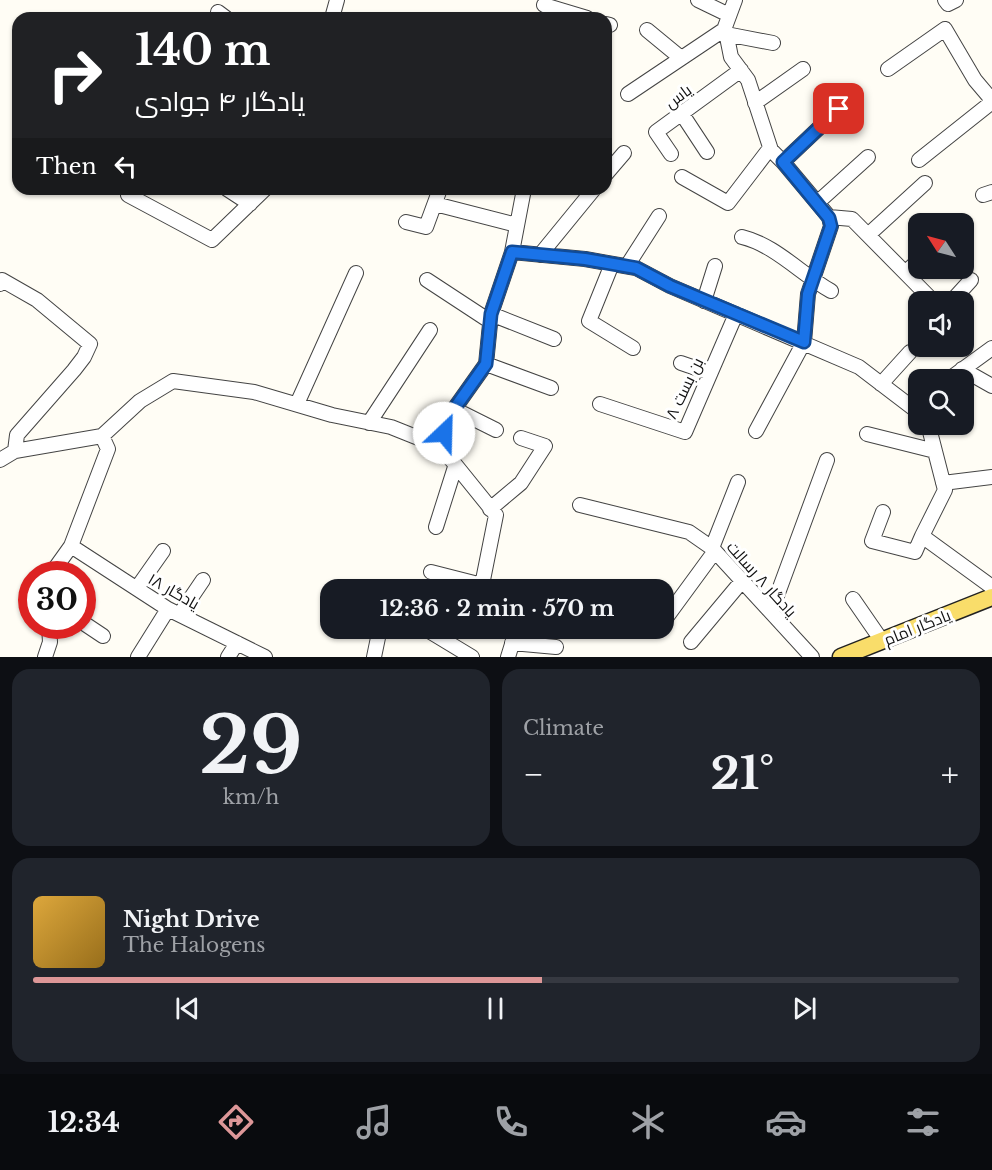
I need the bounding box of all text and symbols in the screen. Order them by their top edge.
text: 140 m [135,24,271,76]
icon: right [36,36,114,114]
street label: یاس [661,79,697,113]
pin [813,83,864,134]
text: یادگار ۴ جوادی [135,85,305,118]
icon: arrive [822,92,855,125]
icon: left [109,150,142,183]
text: Then [36,153,97,180]
north arrow [908,213,974,279]
map controls [908,213,974,435]
button: sound [908,291,974,357]
street label: بن بست ۸ [661,354,708,422]
button: search [908,369,974,435]
position arrow [412,401,476,465]
street label: یادگار ۸ رسالت [723,537,802,622]
speed limit sign: 30 [18,561,96,639]
street label: یادگار ۱۸ [145,568,204,614]
text: 12:36 · 2 min · 570 m [380,595,614,622]
street label: یادگار امام [881,604,955,651]
text: 29 [199,697,303,794]
text: Climate [523,716,604,740]
text: 21° [710,745,774,801]
text: − [523,754,544,795]
text: + [941,754,959,795]
text: km/h [223,785,279,809]
text: Night Drive [123,906,260,933]
text: The Halogens [123,933,265,957]
icon: previous [171,992,204,1025]
icon: pause [479,992,512,1025]
icon: next [788,992,821,1025]
icon: directions [215,1101,257,1143]
icon: music [353,1101,395,1143]
icon: phone [490,1101,532,1143]
icon: climate [627,1101,669,1143]
icon: car [765,1101,807,1143]
icon: filters [902,1101,944,1143]
text: 12:34 [48,1106,120,1139]

